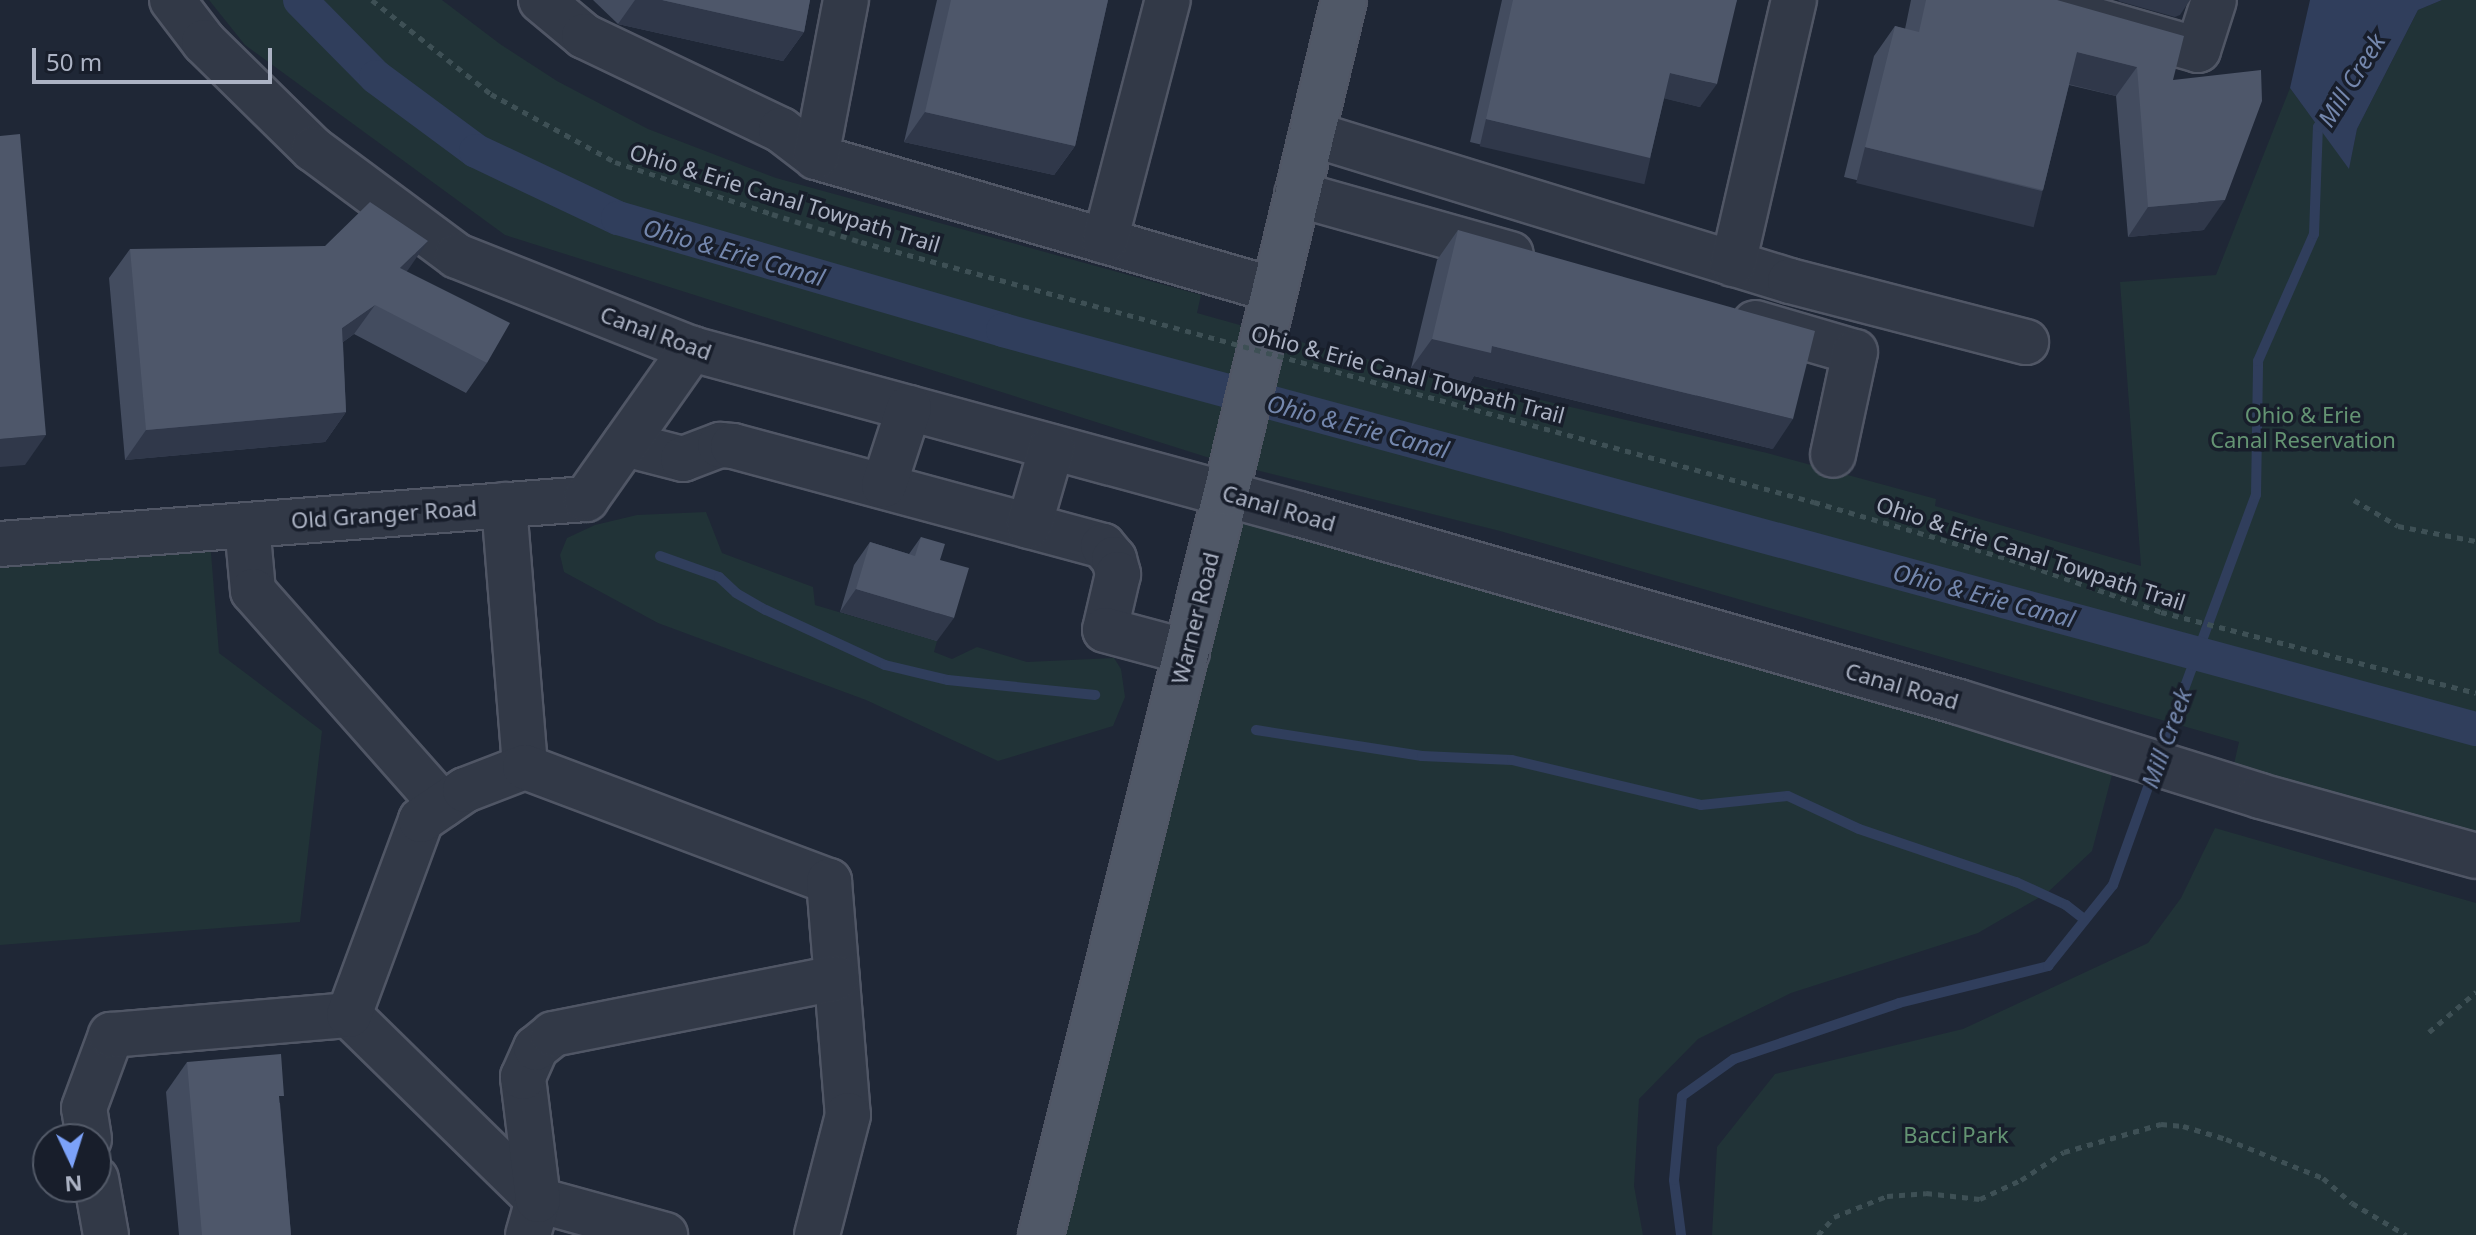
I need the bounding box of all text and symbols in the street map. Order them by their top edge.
water label: Mill Creek [2311,28,2391,132]
scale bar [36,32,276,82]
text: 50 m [46,45,102,78]
street label: Ohio & Erie Canal Towpath Trail [626,138,944,258]
water label: Ohio & Erie Canal [640,212,828,292]
street label: Canal Road [597,301,715,365]
street label: Ohio & Erie Canal Towpath Trail [1248,319,1568,429]
water label: Ohio & Erie Canal [1264,388,1452,464]
park label: Ohio & Erie Canal Reservation [2210,401,2396,452]
street label: Canal Road [1219,479,1339,537]
street label: Ohio & Erie Canal Towpath Trail [1873,490,2189,616]
street label: Old Granger Road [290,494,478,534]
street label: Warner Road [1166,549,1224,687]
water label: Ohio & Erie Canal [1890,557,2078,633]
street label: Canal Road [1842,657,1962,715]
water label: Mill Creek [2135,684,2197,792]
park label: Bacci Park [1903,1122,2009,1148]
north arrow [32,1123,112,1203]
text: N [64,1169,84,1201]

